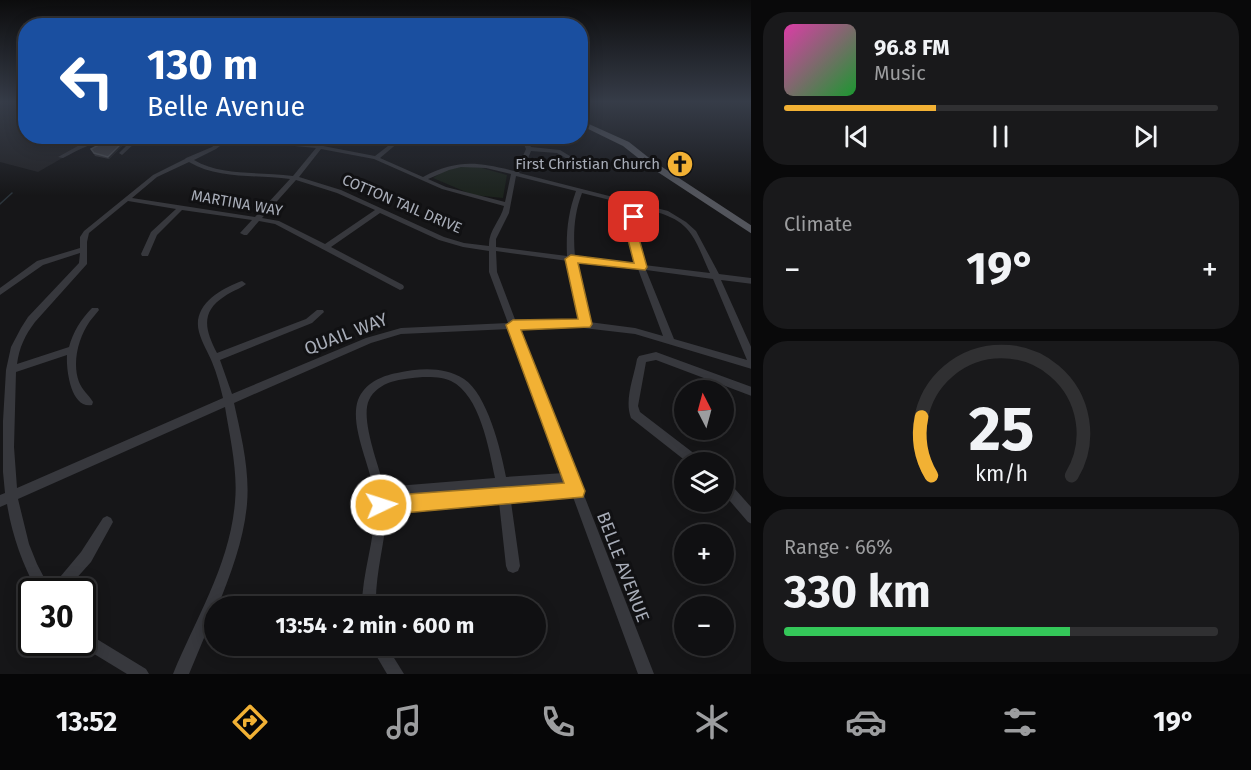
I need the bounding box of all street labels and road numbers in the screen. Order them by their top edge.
street label: COTTON TAIL DRIVE [339,171,465,237]
street label: MARTINA WAY [190,186,285,220]
street label: QUAIL WAY [301,308,391,360]
street label: BELLE AVENUE [592,509,654,625]

